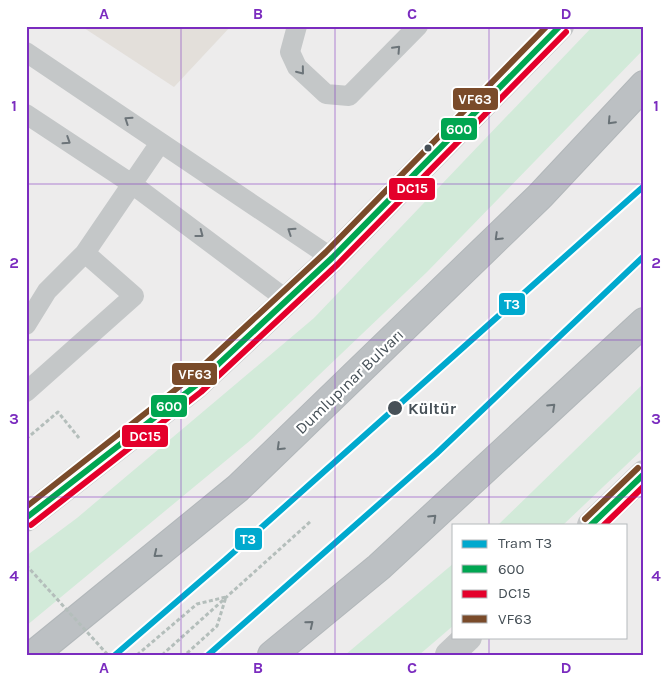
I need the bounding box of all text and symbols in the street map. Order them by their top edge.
text: A [99,4,109,23]
text: B [253,4,263,23]
text: C [407,4,417,23]
text: D [561,4,572,23]
one-way arrow [391,46,400,55]
one-way arrow [295,65,304,74]
line badge: VF63 [452,87,499,111]
text: VF63 [458,91,492,108]
text: 1 [11,96,17,115]
text: 1 [653,96,659,115]
one-way arrow [608,115,617,124]
one-way arrow [124,117,133,127]
line badge: 600 [440,117,478,141]
text: 600 [446,121,472,138]
one-way arrow [61,135,71,144]
unlabelled marker [423,143,433,153]
line badge: DC15 [388,177,436,201]
text: DC15 [396,180,428,197]
one-way arrow [288,228,297,237]
one-way arrow [194,229,203,237]
one-way arrow [495,232,504,241]
text: 2 [9,253,19,272]
text: 2 [651,253,661,272]
line badge: T3 [498,292,526,316]
text: T3 [504,296,520,313]
street label: Dumlupınar Bulvarı [291,325,407,438]
line badge: VF63 [171,362,218,386]
text: VF63 [178,366,212,383]
line badge: 600 [150,394,188,418]
text: 600 [156,398,182,415]
marker: Kültür [386,399,404,417]
place label: Kültür [408,399,457,418]
one-way arrow [546,404,555,413]
text: 3 [9,409,19,428]
text: 3 [651,409,661,428]
line badge: DC15 [121,424,169,448]
text: DC15 [129,428,161,445]
one-way arrow [277,441,286,450]
one-way arrow [427,515,436,524]
legend [452,524,628,638]
line badge: T3 [234,527,263,551]
text: T3 [240,531,256,548]
text: Tram T3 [498,534,552,552]
one-way arrow [154,548,163,556]
text: 600 [498,560,524,578]
text: 4 [9,566,19,585]
text: 4 [651,566,661,585]
text: DC15 [498,584,531,602]
text: VF63 [498,610,532,628]
one-way arrow [304,621,313,629]
text: A [99,658,109,677]
text: B [253,658,263,677]
text: C [407,658,417,677]
text: D [561,658,572,677]

